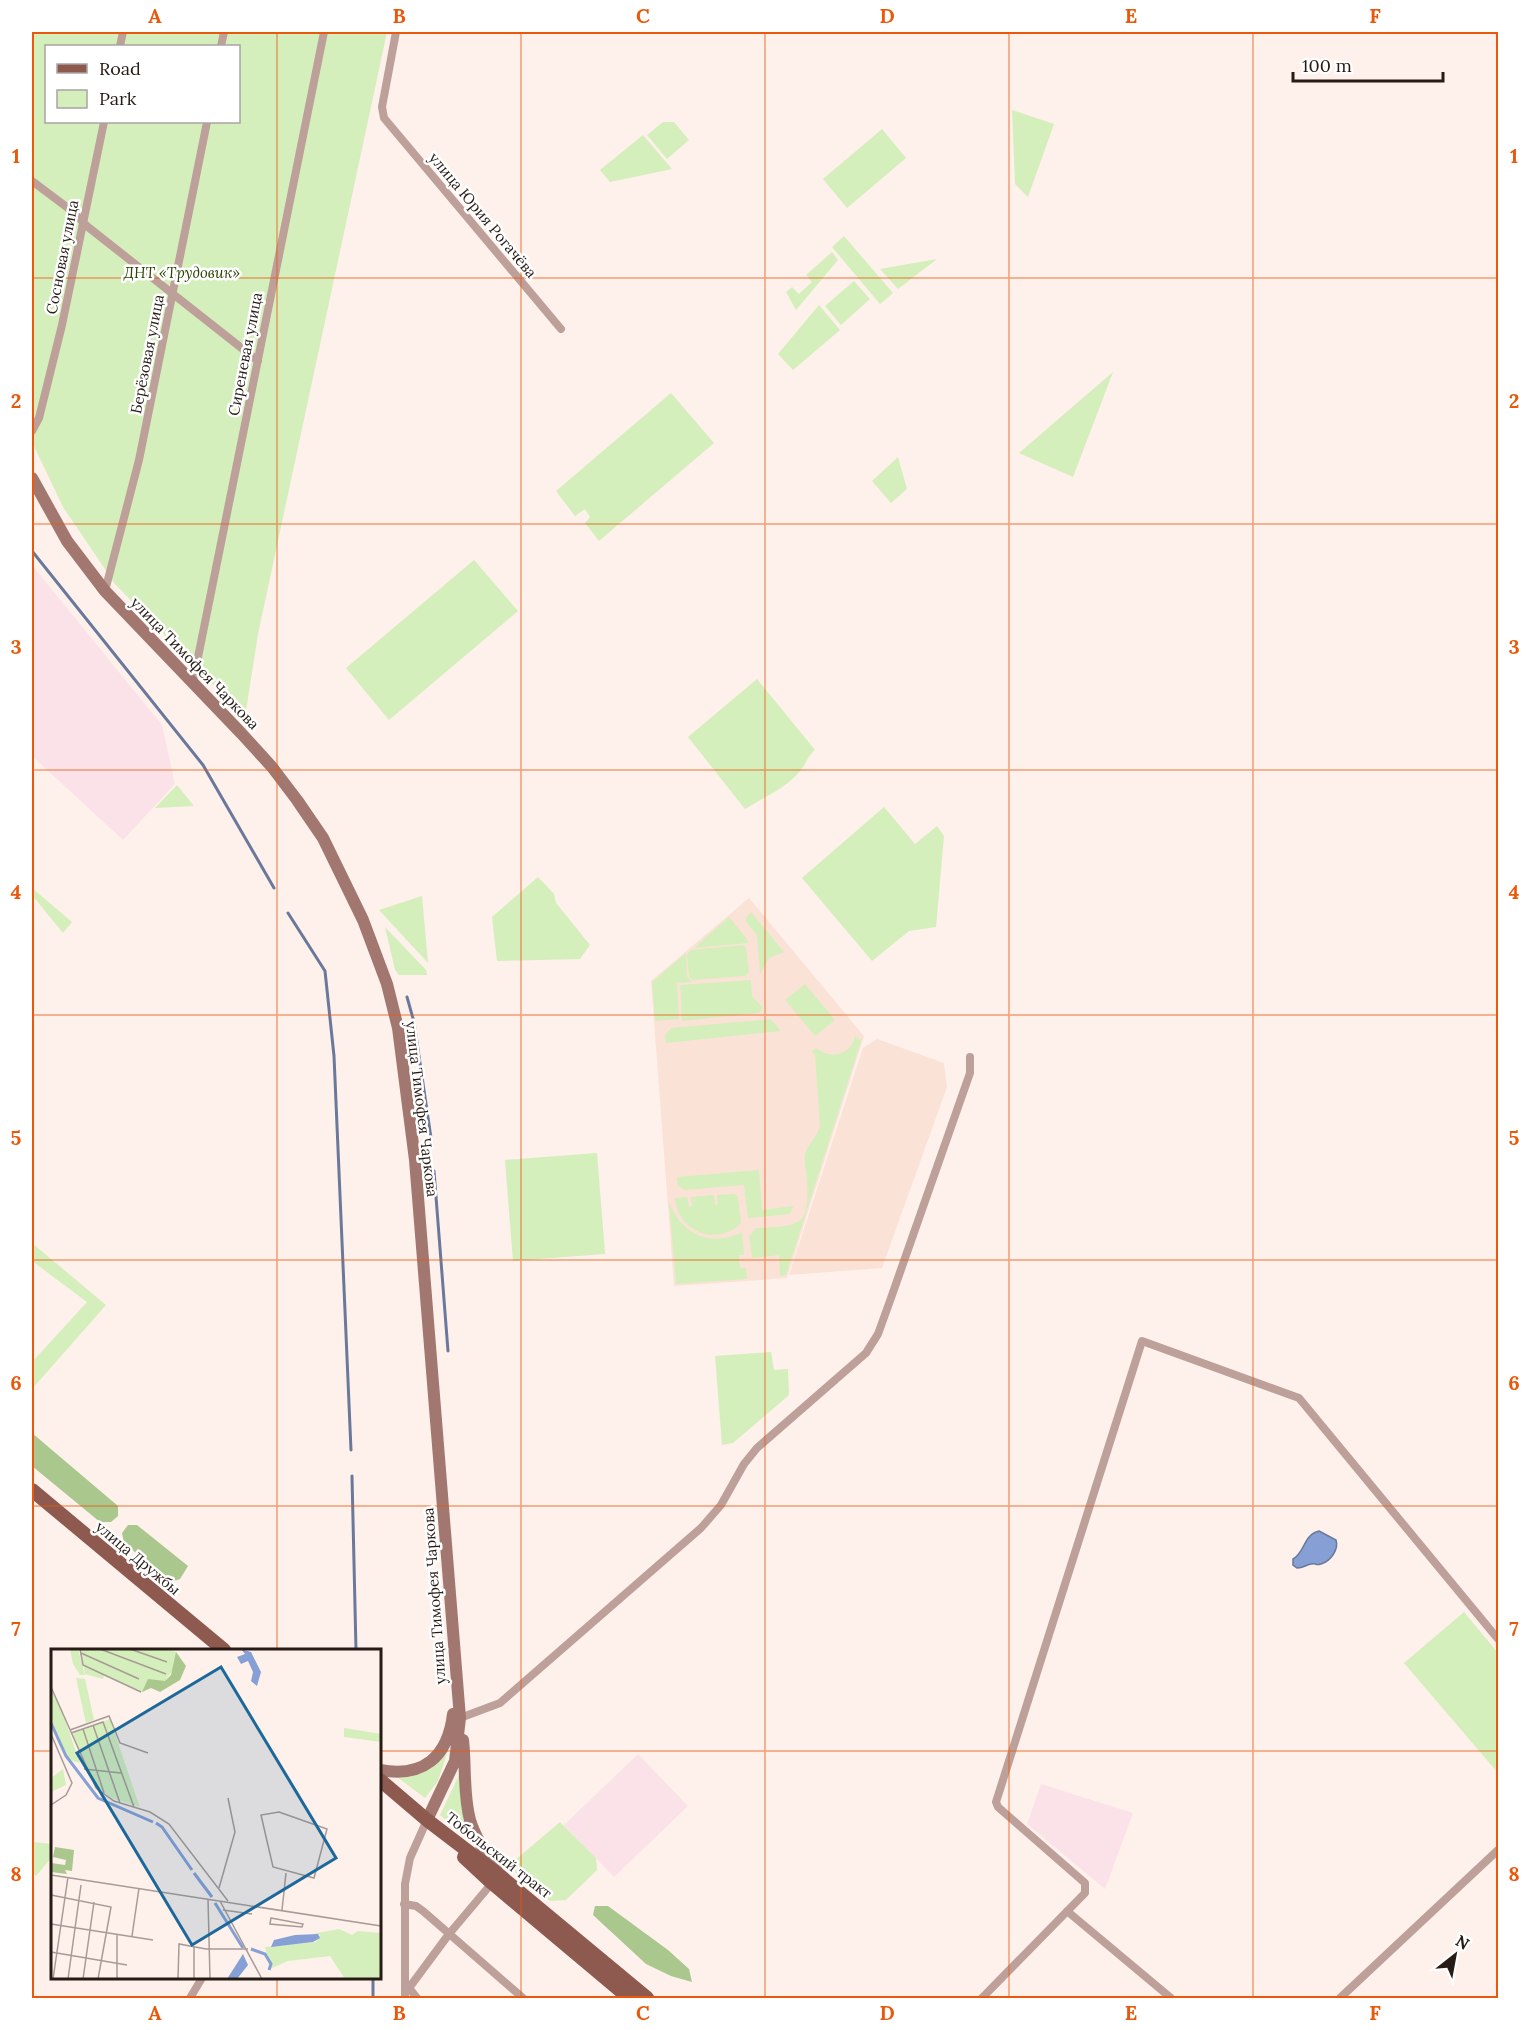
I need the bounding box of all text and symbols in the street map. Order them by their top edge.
text: A [148,3,162,28]
text: B [392,3,406,28]
text: C [636,3,650,28]
text: D [879,3,895,28]
text: E [1125,3,1137,28]
text: F [1369,3,1381,28]
legend [45,45,240,123]
scale bar [1293,45,1443,83]
text: 100 m [1302,54,1352,77]
text: Road [99,57,141,80]
text: Park [99,87,137,110]
text: 1 [12,143,20,168]
text: 1 [1510,143,1518,168]
street label: улица Юрия Рогачёва [425,148,541,282]
street label: Сосновая улица [42,198,82,316]
park label: ДНТ «Трудовик» [123,263,240,282]
street label: Сиреневая улица [224,290,266,417]
street label: Берёзовая улица [126,293,168,415]
text: 2 [11,388,21,413]
text: 2 [1509,388,1519,413]
street label: улица Тимофея Чаркова [127,593,263,733]
text: 3 [10,634,22,659]
text: 3 [1508,634,1520,659]
text: 4 [11,879,22,904]
text: 4 [1509,879,1520,904]
street label: улица Тимофея Чаркова [402,1020,442,1198]
text: 5 [11,1125,22,1150]
text: 5 [1509,1125,1520,1150]
text: 6 [10,1370,22,1395]
text: 6 [1508,1370,1520,1395]
street label: улица Тимофея Чаркова [418,1507,450,1685]
street label: улица Дружбы [92,1517,184,1599]
text: 7 [11,1616,21,1641]
text: 7 [1509,1616,1519,1641]
inset map [51,1649,381,1979]
street label: Тобольский тракт [442,1808,556,1903]
text: 8 [10,1861,22,1886]
text: 8 [1508,1861,1520,1886]
north arrow [1425,1925,1485,1985]
text: N [1452,1930,1473,1954]
text: A [148,2000,162,2025]
text: B [392,2000,406,2025]
text: C [636,2000,650,2025]
text: D [879,2000,895,2025]
text: E [1125,2000,1137,2025]
text: F [1369,2000,1381,2025]

